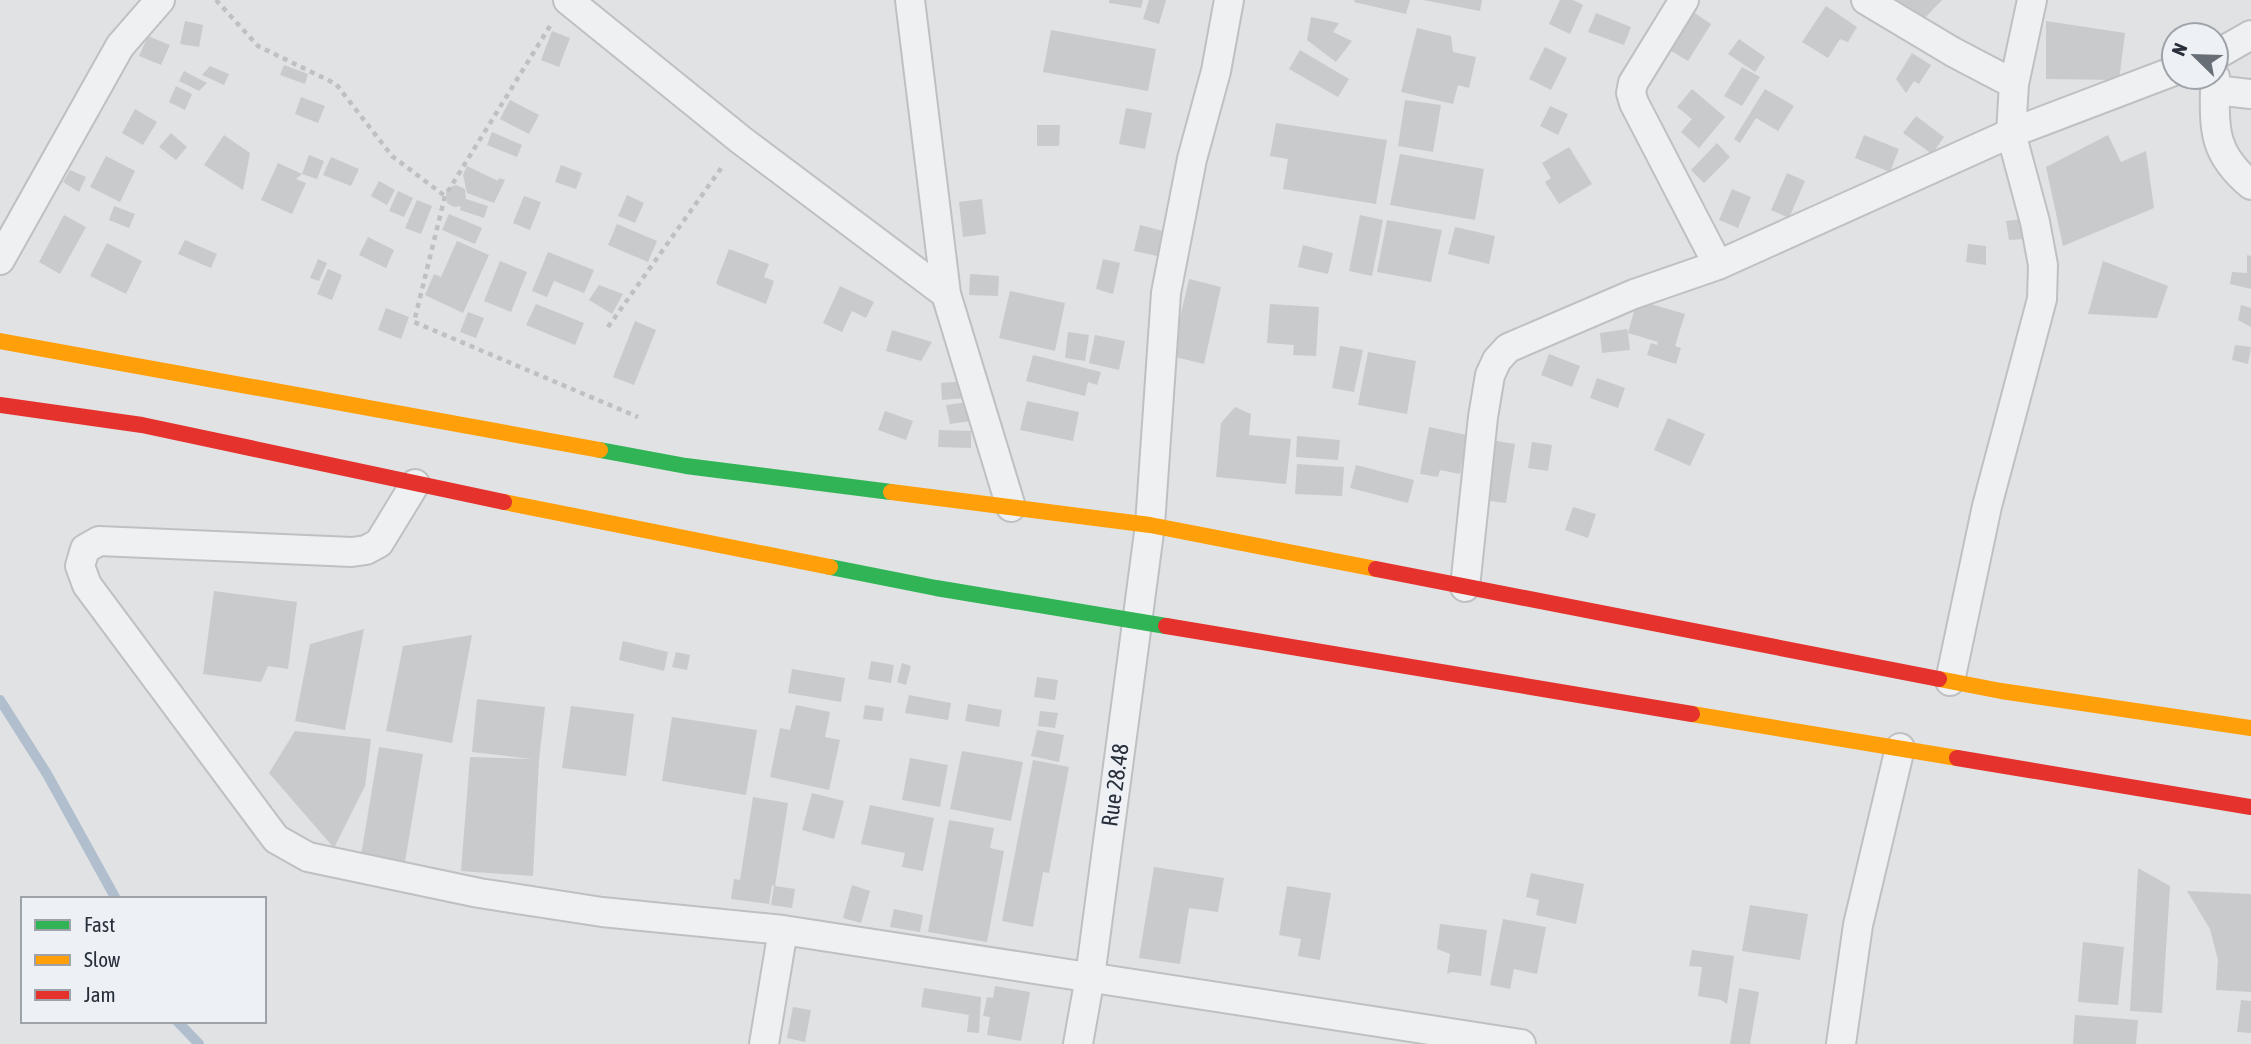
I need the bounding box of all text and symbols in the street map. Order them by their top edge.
north arrow [2160,21,2230,91]
text: N [2167,40,2192,59]
street label: Rue 28.48 [1096,742,1134,828]
legend [21,897,266,1023]
text: Fast [84,912,115,936]
text: Slow [84,947,121,971]
text: Jam [84,982,116,1006]

